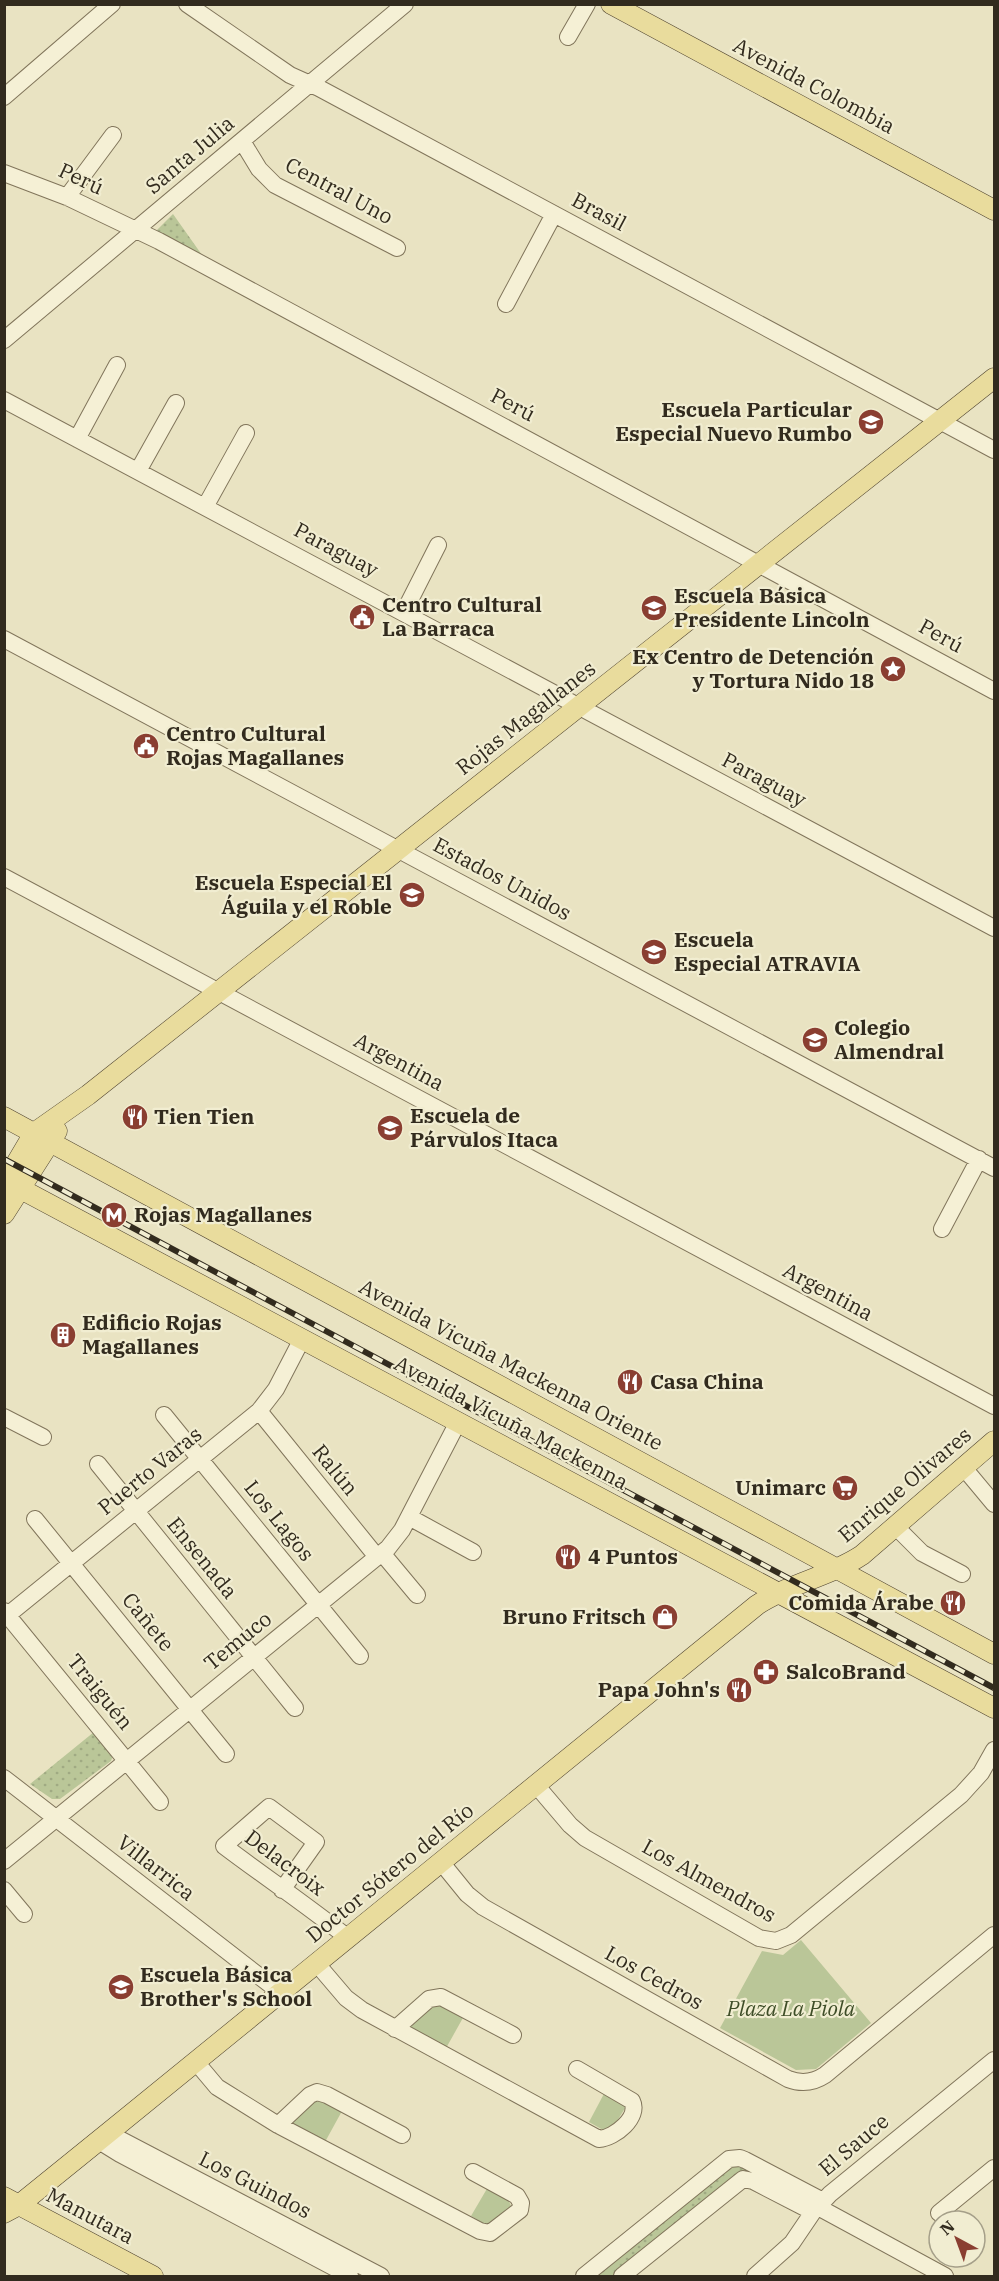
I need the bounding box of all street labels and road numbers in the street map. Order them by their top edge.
street label: Avenida Colombia [729,31,900,140]
street label: Santa Julia [139,109,240,200]
street label: Central Uno [281,150,398,230]
street label: Perú [54,156,108,201]
street label: Brasil [567,185,632,237]
street label: Perú [486,381,541,427]
street label: Paraguay [289,515,384,583]
street label: Perú [914,612,969,659]
street label: Rojas Magallanes [450,654,601,781]
street label: Paraguay [717,745,812,813]
street label: Estados Unidos [429,830,576,926]
street label: Argentina [349,1026,450,1097]
street label: Argentina [778,1256,879,1327]
street label: Avenida Vicuña Mackenna Oriente [355,1274,667,1456]
street label: Avenida Vicuña Mackenna [390,1351,632,1495]
street label: Puerto Varas [92,1420,207,1521]
street label: Enrique Olivares [832,1420,977,1548]
street label: Ralún [307,1438,365,1501]
street label: Los Lagos [238,1474,321,1567]
street label: Ensenada [161,1511,244,1604]
street label: Cañete [116,1586,181,1657]
street label: Temuco [198,1604,277,1676]
street label: Traiguén [62,1648,140,1735]
street label: Doctor Sótero del Río [300,1796,479,1948]
street label: Delacroix [240,1823,332,1902]
street label: Villarrica [112,1828,201,1906]
street label: Los Almendros [638,1832,781,1928]
street label: Los Cedros [600,1939,709,2016]
street label: El Sauce [812,2107,894,2182]
street label: Los Guindos [195,2144,316,2224]
street label: Manutara [42,2180,139,2250]

